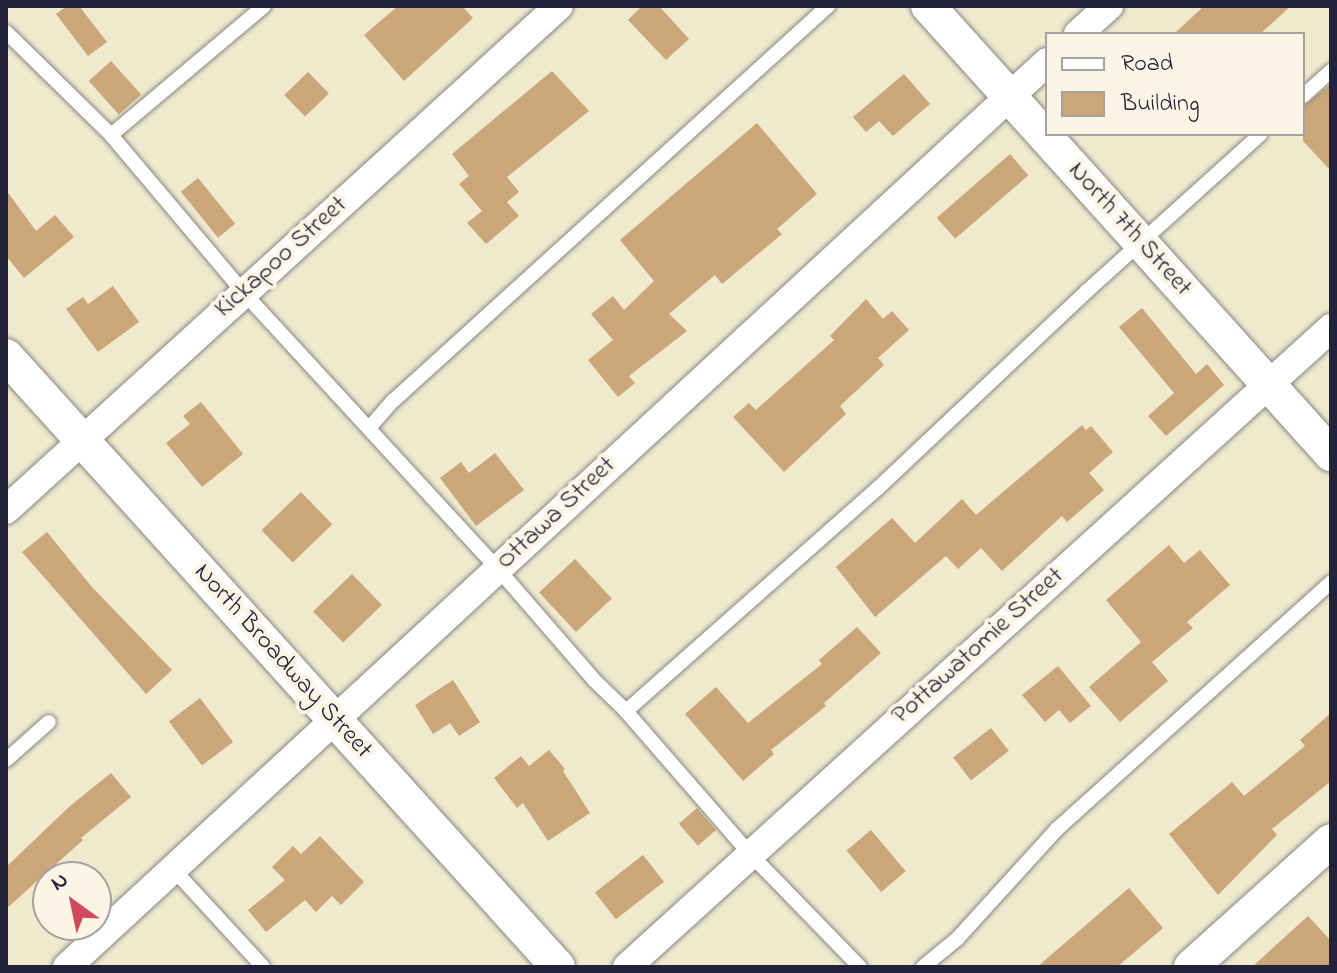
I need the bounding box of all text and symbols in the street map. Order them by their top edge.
legend [1045,32,1305,136]
text: Road [1121,47,1173,82]
text: Building [1121,87,1200,122]
street label: North 7th Street [1060,156,1198,304]
street label: Kickapoo Street [209,190,355,326]
street label: Ottawa Street [491,451,623,577]
street label: North Broadway Street [186,558,378,766]
street label: Pottawatomie Street [887,562,1071,732]
north arrow [32,861,112,941]
text: N [45,865,75,900]

